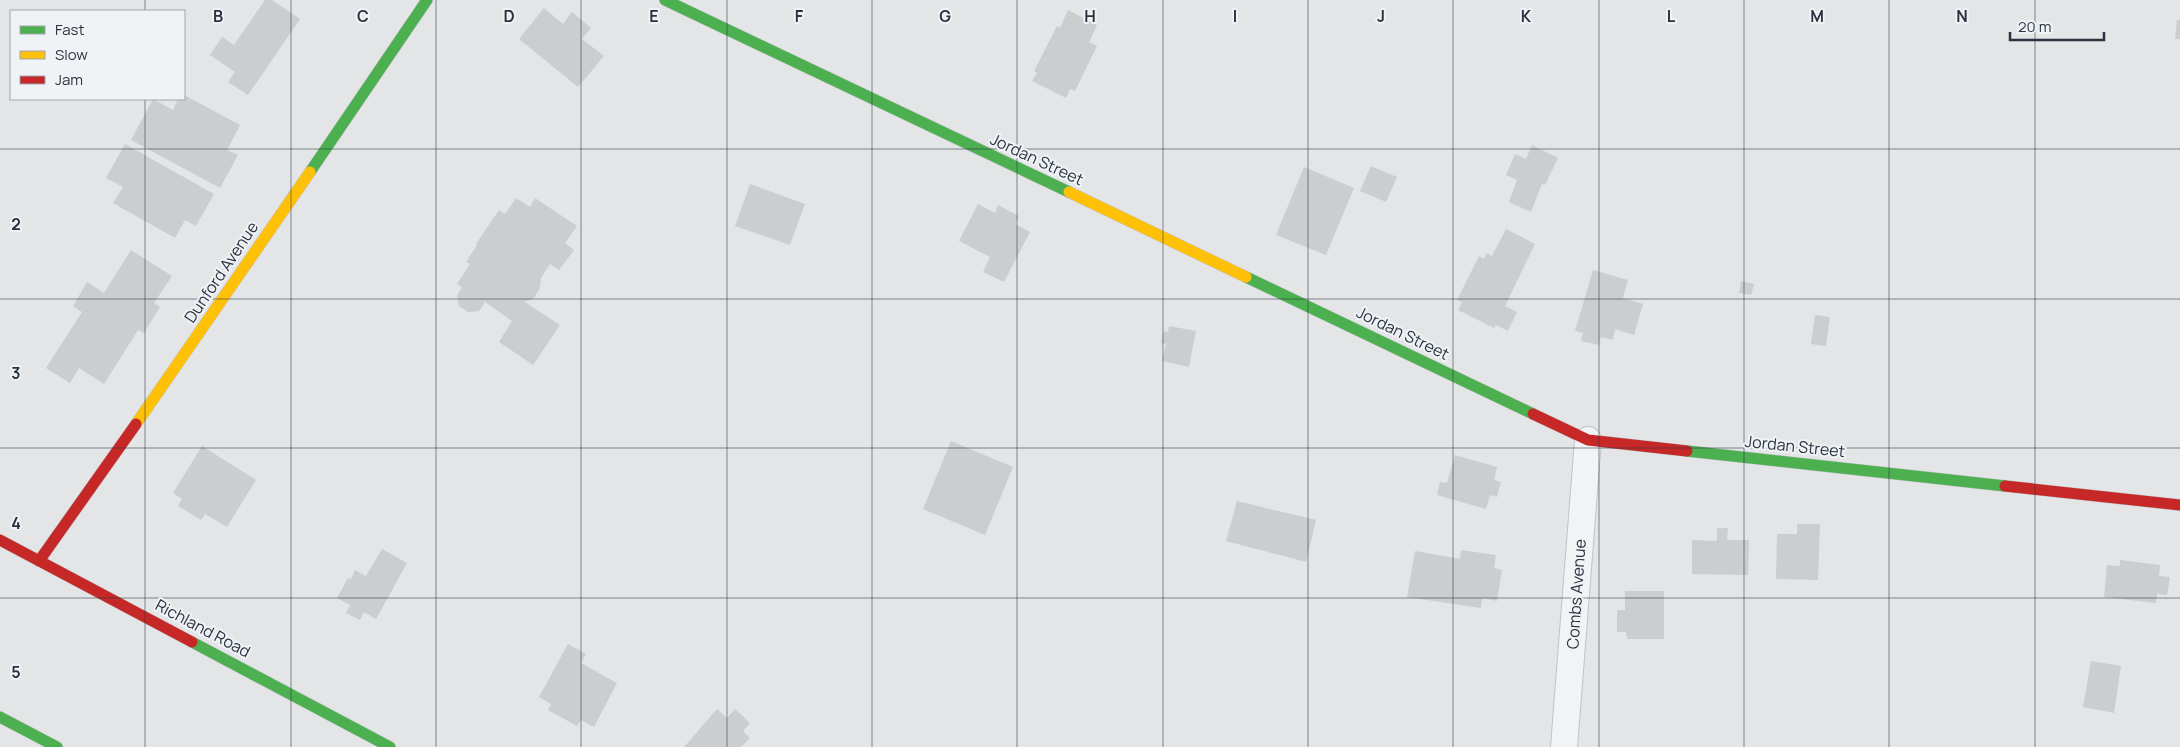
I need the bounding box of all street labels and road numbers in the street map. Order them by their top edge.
street label: Jordan Street [987,128,1087,190]
street label: Dunford Avenue [179,217,263,327]
street label: Jordan Street [1353,301,1453,365]
street label: Jordan Street [1744,430,1846,462]
street label: Combs Avenue [1561,538,1591,650]
street label: Richland Road [152,594,254,662]

